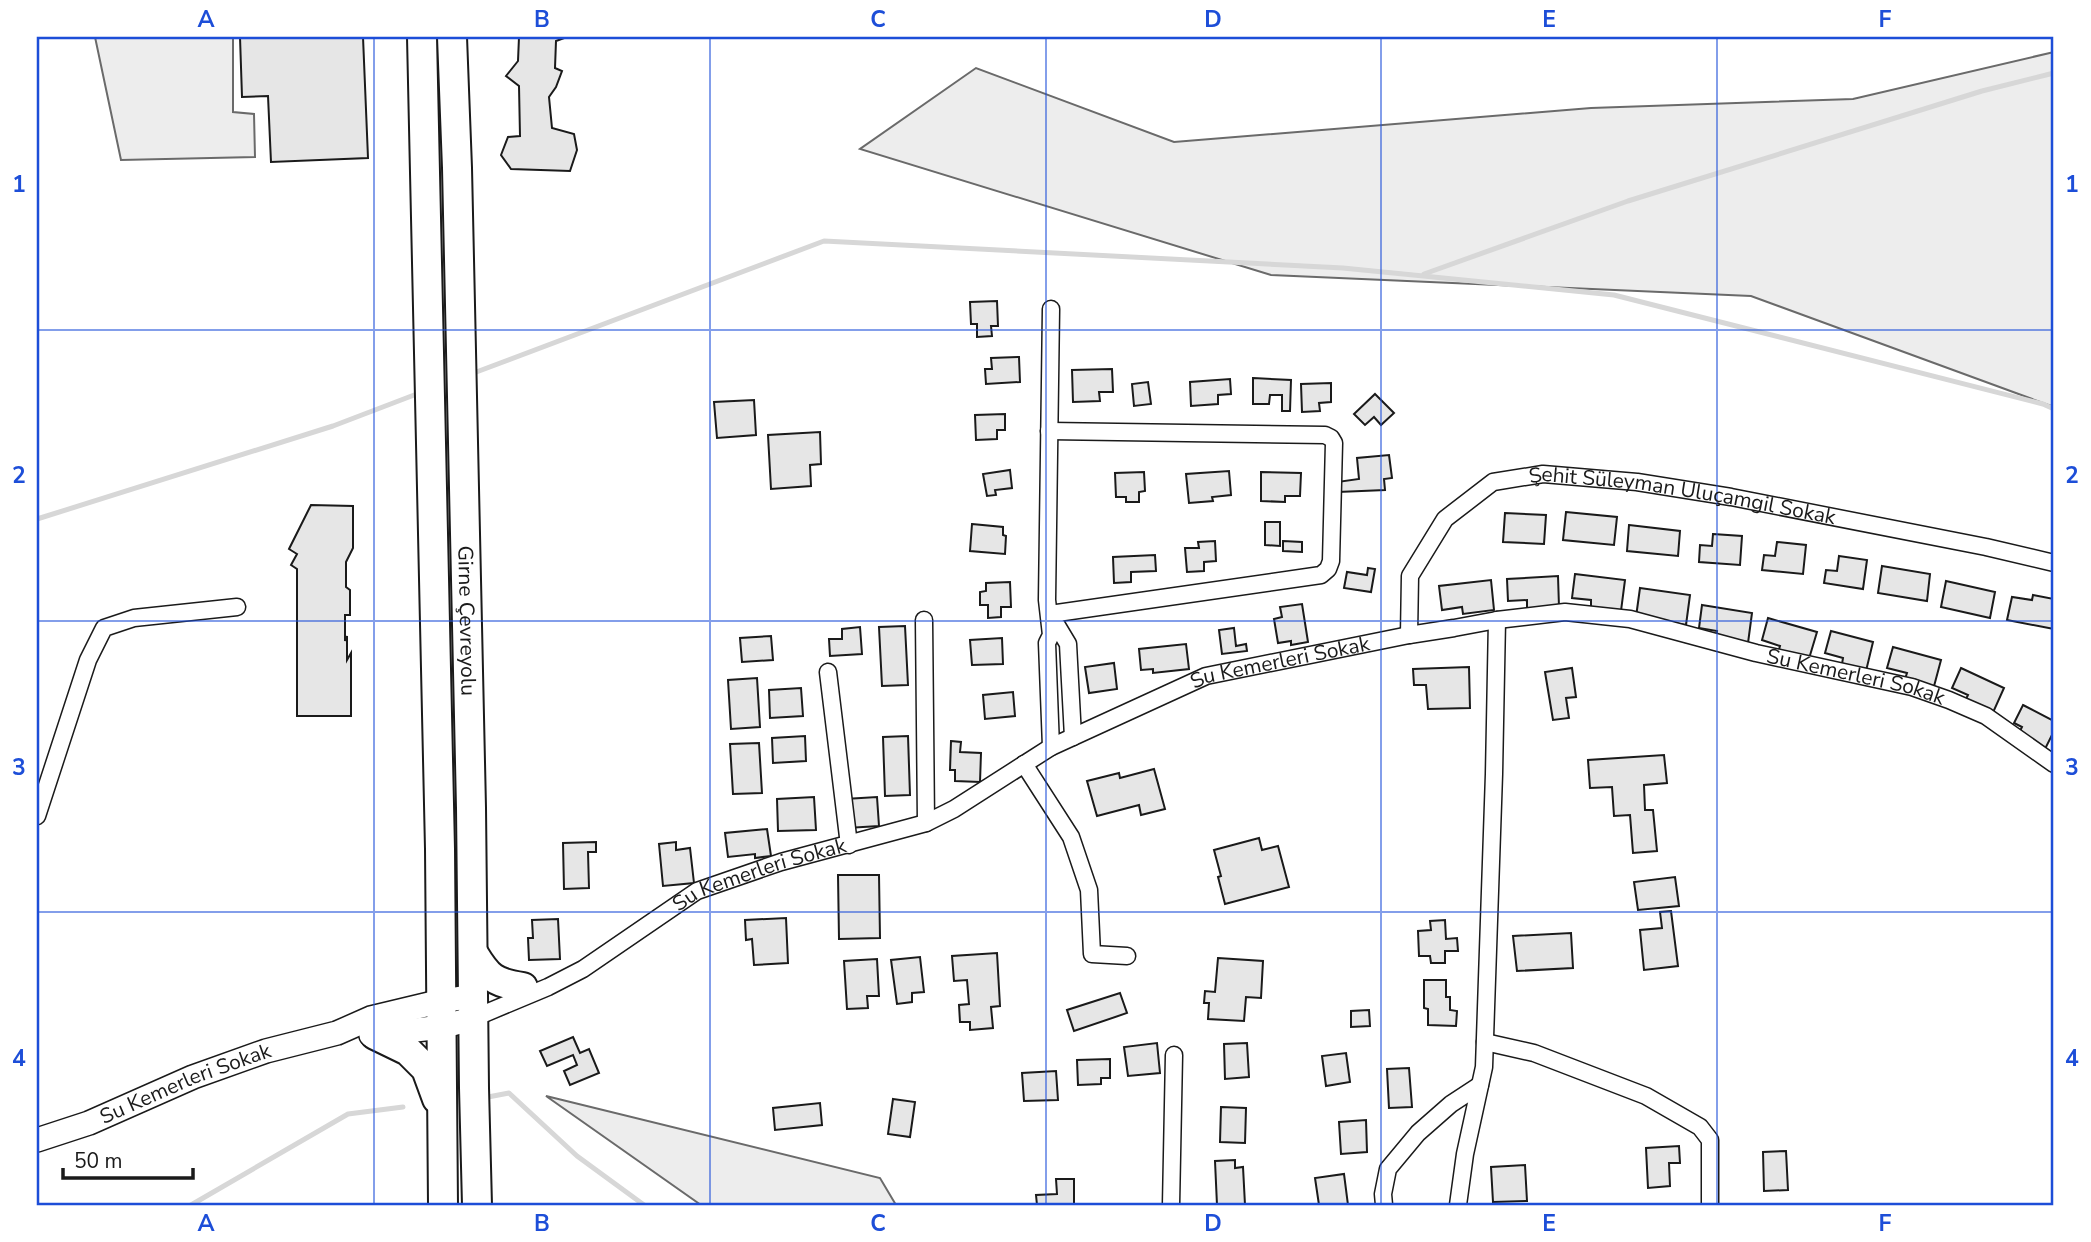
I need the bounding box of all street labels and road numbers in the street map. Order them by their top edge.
street label: Şehit Süleyman Uluçamgil Sokak [1527,460,1839,531]
street label: Girne Çevreyolu [451,545,483,696]
street label: Su Kemerleri Sokak [1186,629,1373,695]
street label: Su Kemerleri Sokak [1764,642,1949,712]
street label: Su Kemerleri Sokak [667,831,850,918]
street label: Su Kemerleri Sokak [95,1036,275,1131]

